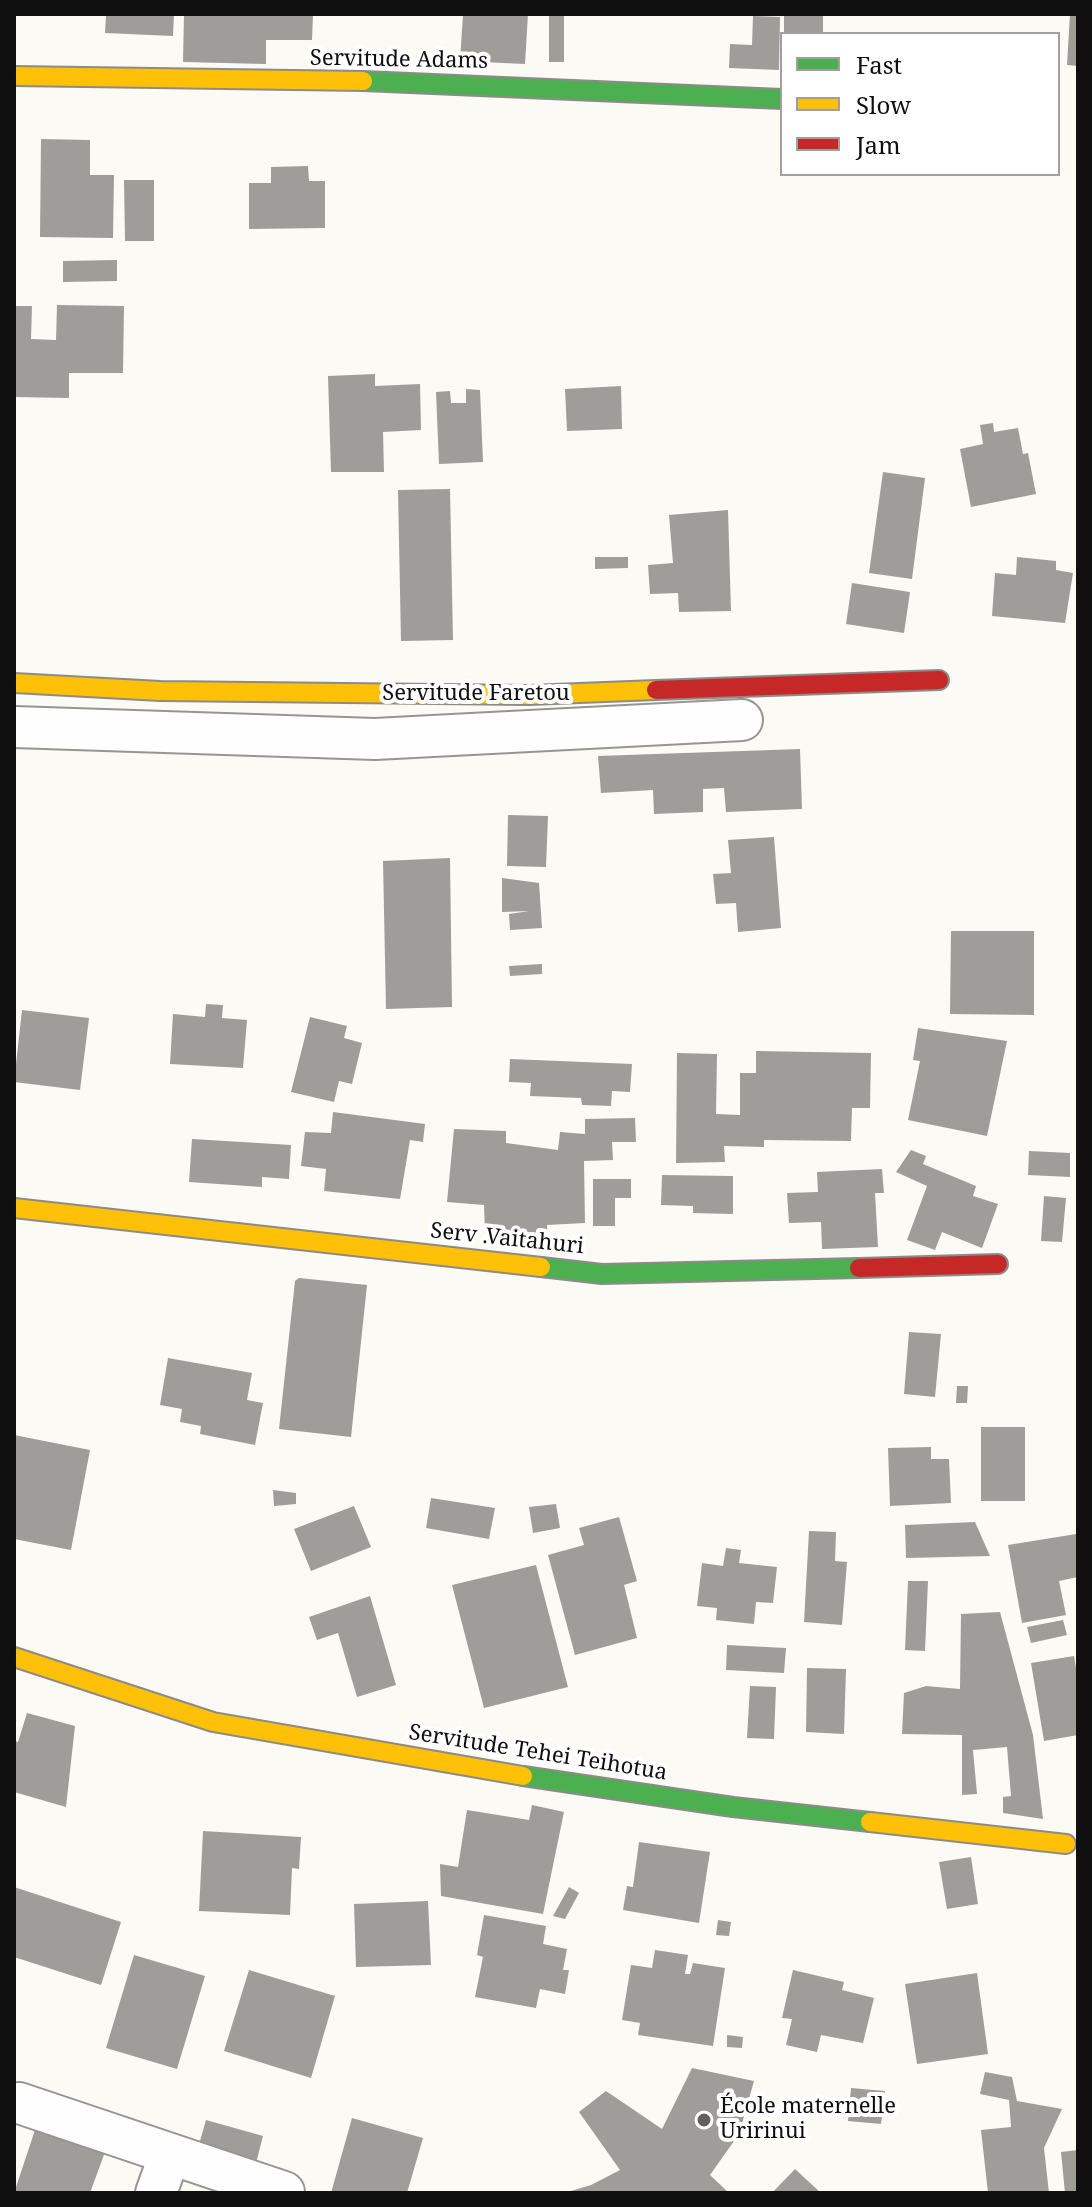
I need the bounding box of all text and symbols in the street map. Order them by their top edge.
legend [780,32,1060,176]
street label: Servitude Adams [310,45,488,75]
text: Fast [856,48,902,81]
text: Slow [856,88,911,121]
text: Jam [856,128,901,161]
street label: Servitude Faretou [382,681,570,707]
street label: Serv .Vaitahuri [429,1218,585,1260]
street label: Servitude Tehei Teihotua [407,1720,669,1786]
place label: École maternelle Uririnui [720,2094,896,2146]
marker: École maternelle Uririnui [695,2111,713,2129]

